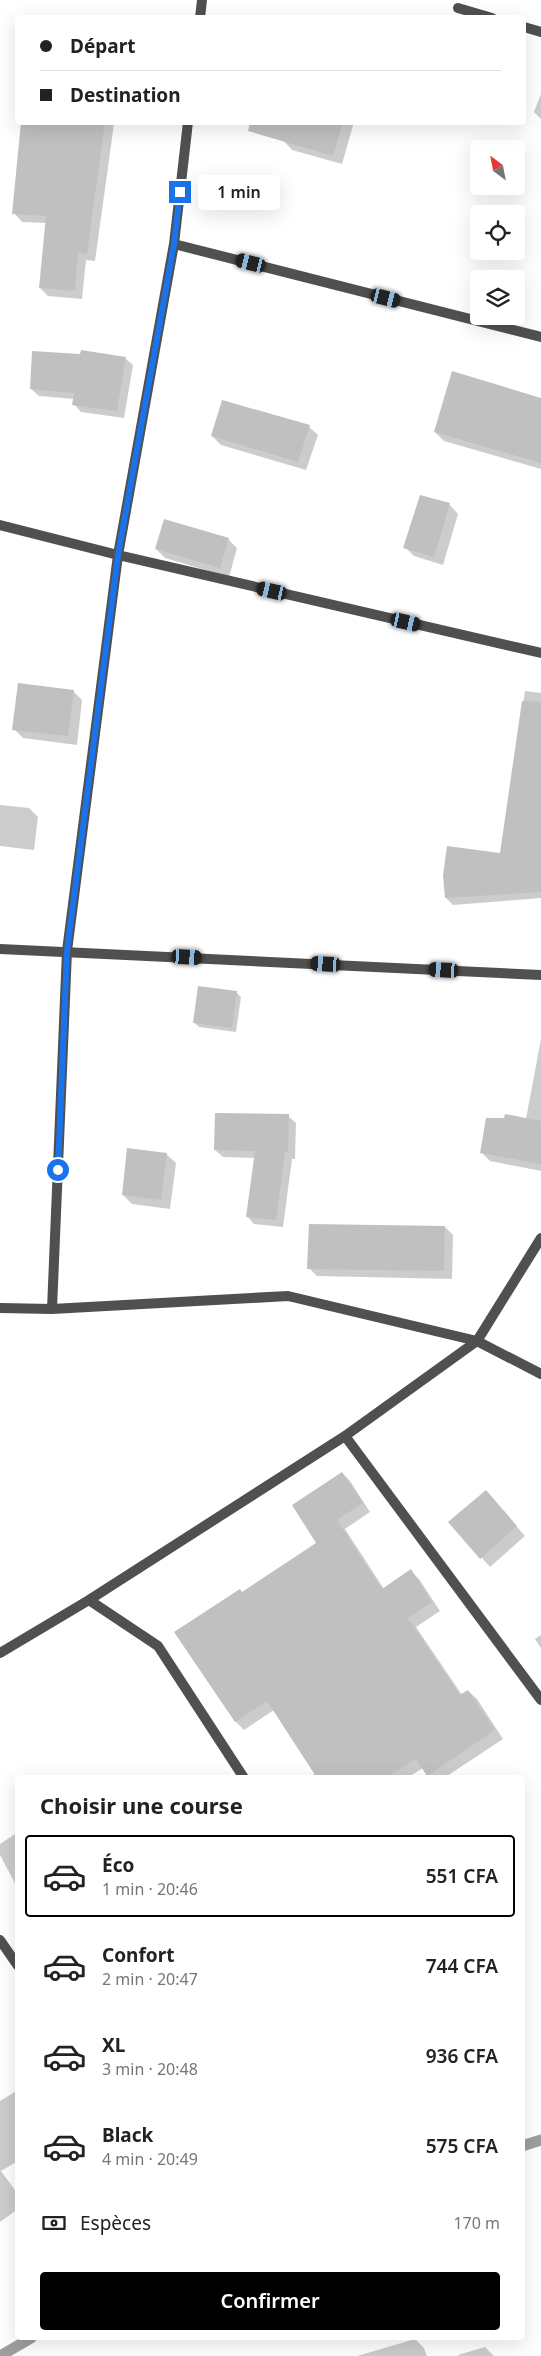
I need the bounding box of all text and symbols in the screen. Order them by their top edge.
text: Départ [70,33,135,59]
text: Destination [70,82,181,108]
north arrow [470,140,525,195]
map controls [470,140,525,325]
callout: 1 min [198,174,280,210]
route end [169,181,191,203]
text: 1 min [217,181,261,203]
button: locate [470,205,525,260]
car [234,252,267,274]
button: layers [470,270,525,325]
car [369,287,402,309]
car [255,580,288,602]
car [389,611,422,633]
car [171,949,202,965]
car [310,956,341,972]
car [428,962,459,978]
route start [47,1159,69,1181]
text: Choisir une course [40,1790,243,1820]
text: Éco [102,1852,134,1878]
icon: car [42,1854,87,1899]
text: 551 CFA [426,1863,498,1889]
text: 1 min · 20:46 [102,1878,198,1900]
text: Confort [102,1942,174,1968]
icon: car [42,1944,87,1989]
text: 744 CFA [426,1953,498,1979]
text: 2 min · 20:47 [102,1968,198,1990]
text: XL [102,2032,125,2058]
icon: car [42,2034,87,2079]
text: 936 CFA [426,2043,498,2069]
text: 3 min · 20:48 [102,2058,198,2080]
text: Black [102,2122,153,2148]
icon: car [42,2124,87,2169]
text: 575 CFA [426,2133,498,2159]
text: 4 min · 20:49 [102,2148,198,2170]
icon: cash [40,2209,68,2237]
text: Espèces [80,2210,151,2236]
text: 170 m [453,2212,500,2234]
button: Confirmer [40,2272,500,2330]

